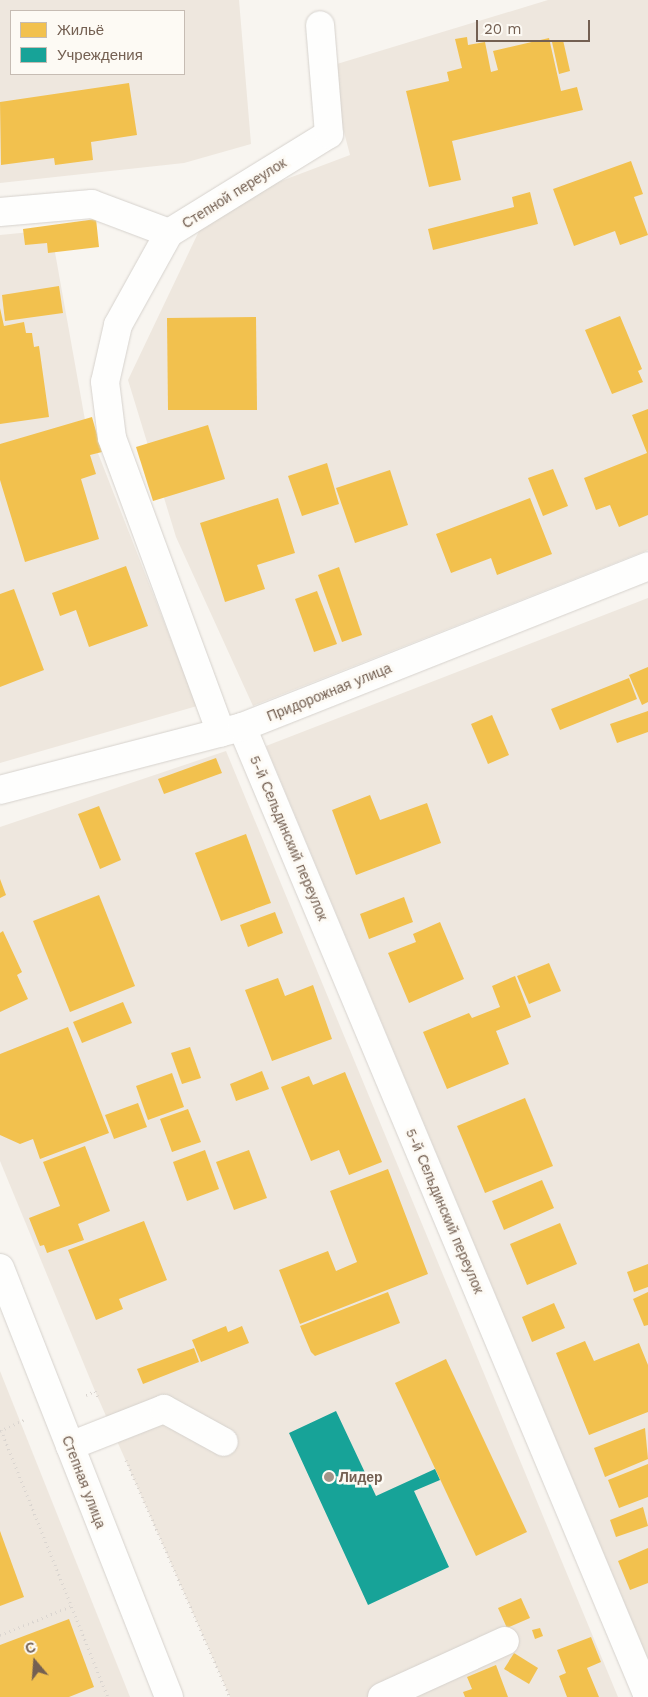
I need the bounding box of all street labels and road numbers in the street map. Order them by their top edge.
street label: Степной переулок [179,154,289,232]
street label: Придорожная улица [264,659,394,725]
street label: 5-й Сельдинский переулок [247,753,331,923]
street label: 5-й Сельдинский переулок [403,1126,487,1296]
street label: Степная улица [59,1433,109,1531]

